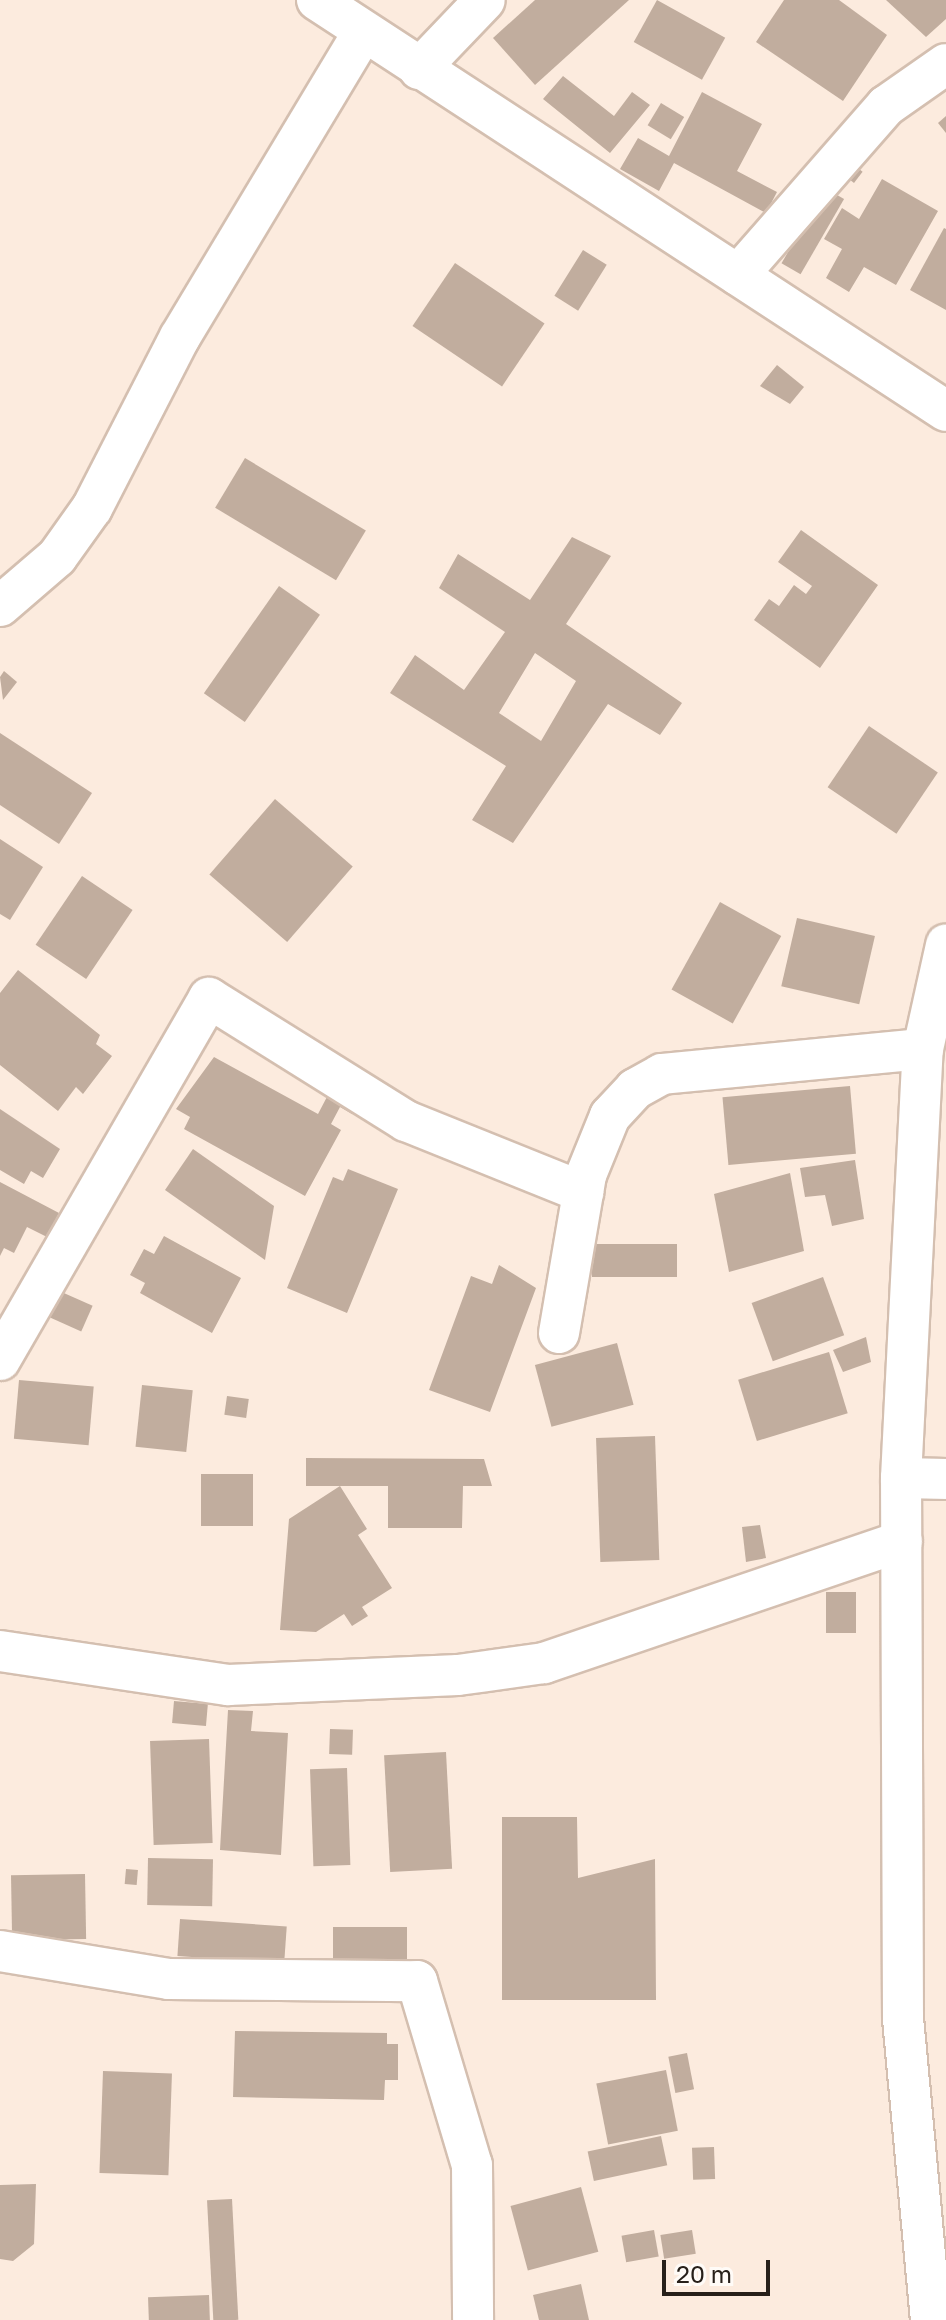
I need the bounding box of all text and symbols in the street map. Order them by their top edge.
scale bar [666,2244,774,2294]
text: 20 m [676,2259,732,2288]

